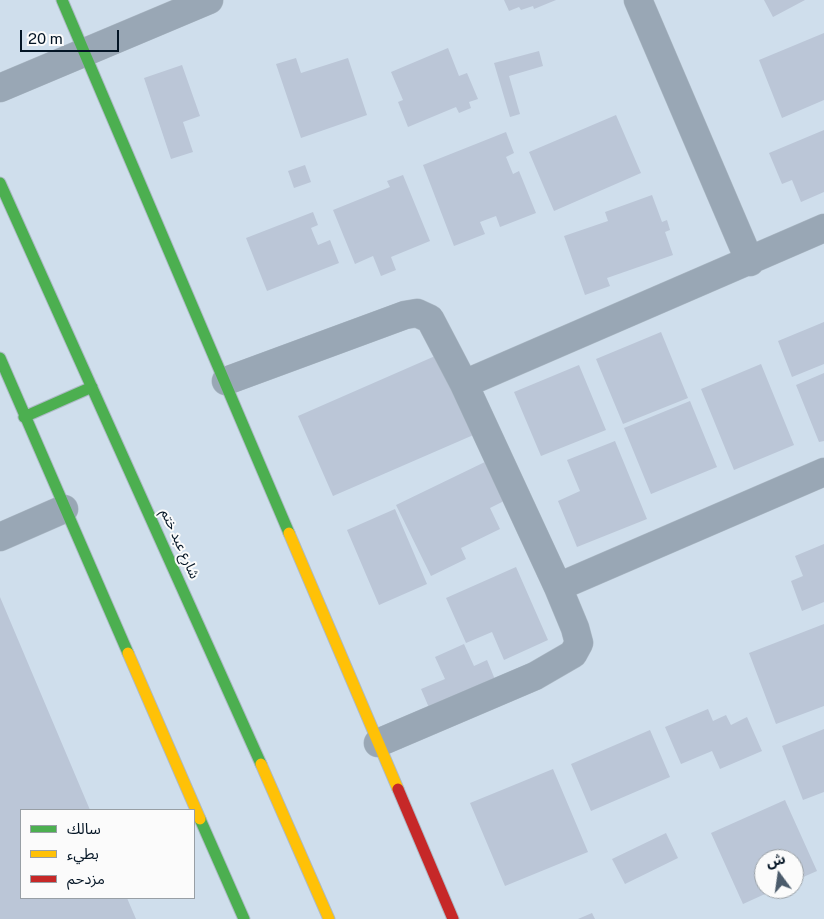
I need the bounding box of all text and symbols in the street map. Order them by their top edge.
scale bar [22,20,121,52]
text: 20 m [28,30,63,47]
street label: شارع عبد ختم [157,506,203,582]
legend [20,809,195,899]
text: سالك [67,820,101,837]
text: بطيء [67,845,99,862]
north arrow [754,849,804,899]
text: ش [764,850,787,870]
text: مزدحم [67,870,105,887]

